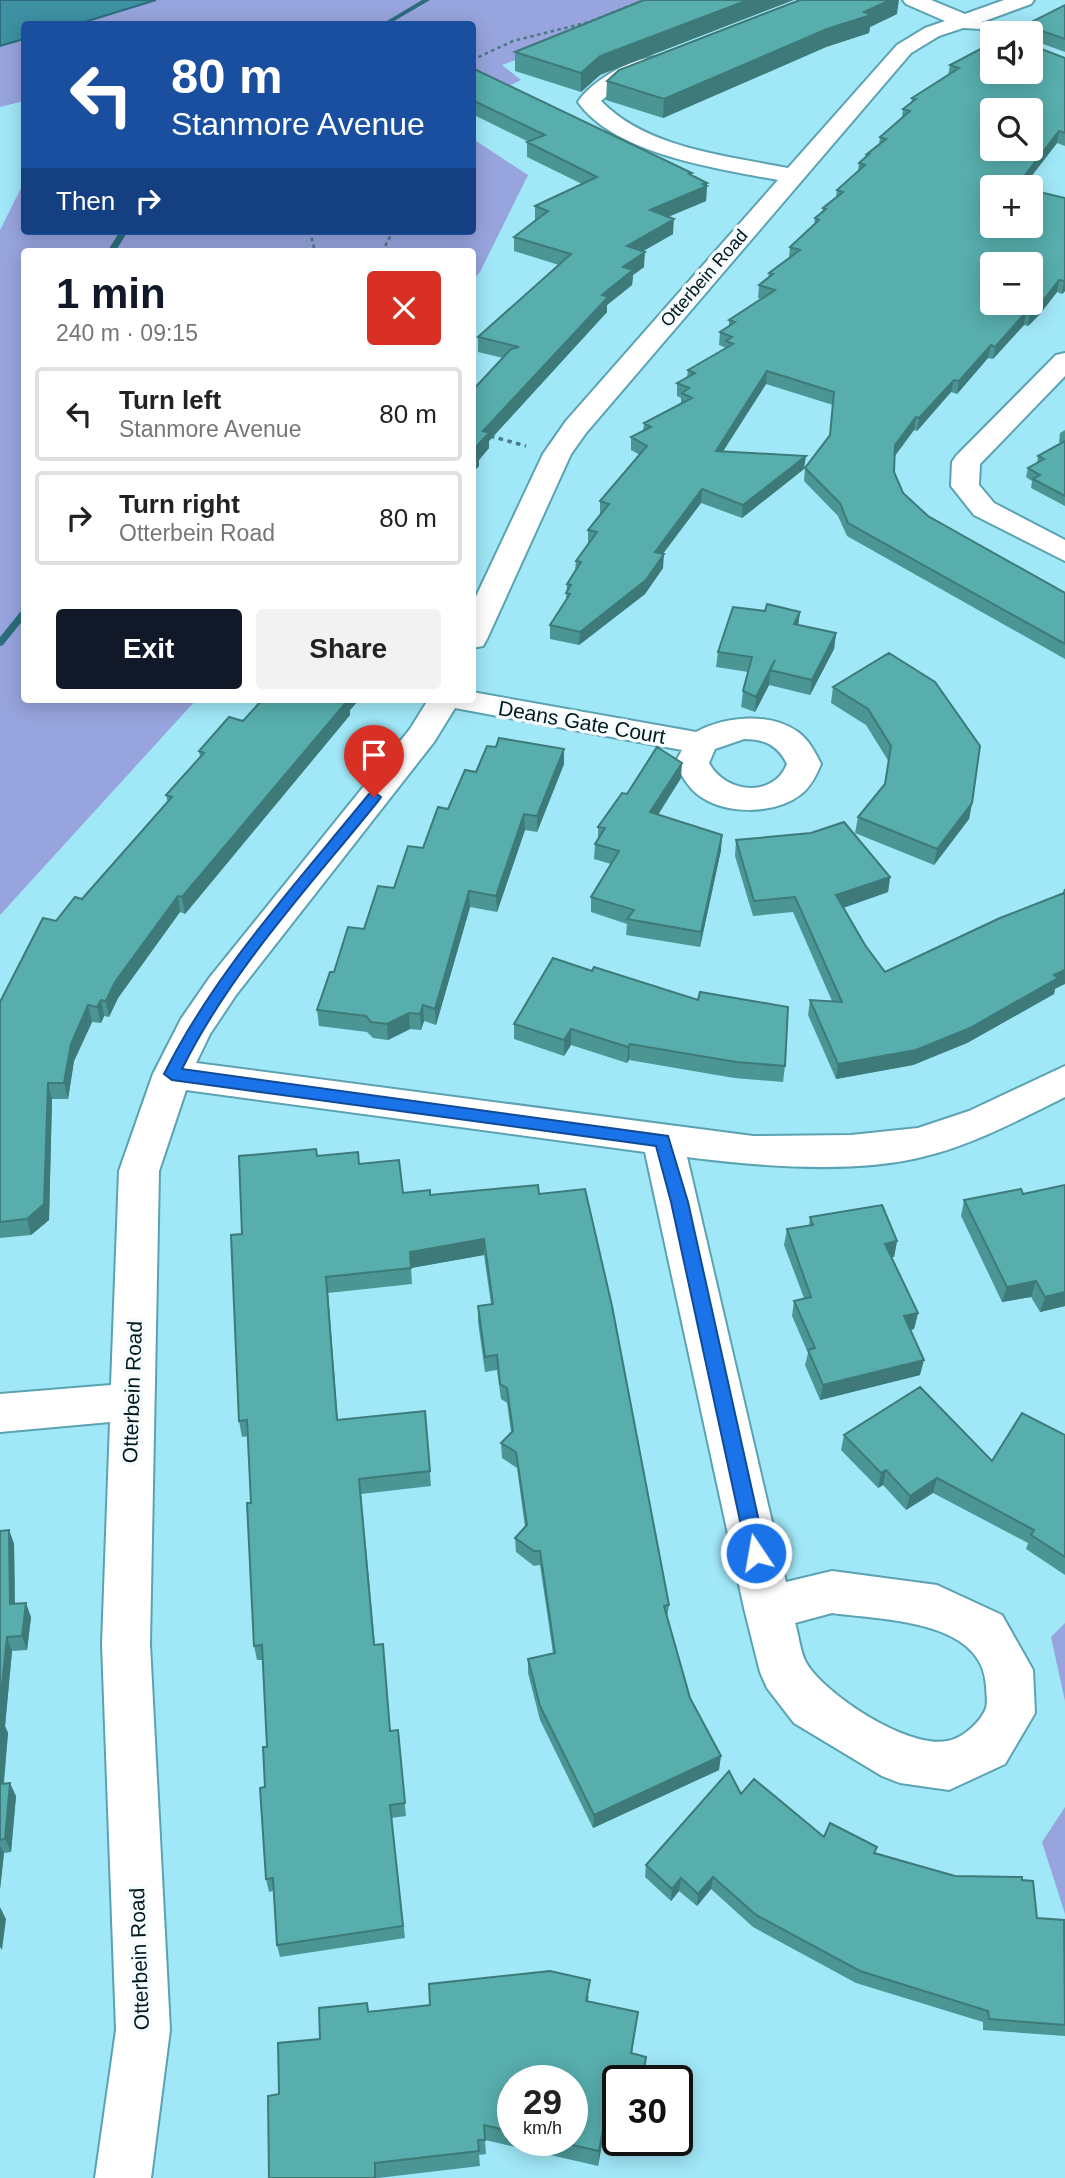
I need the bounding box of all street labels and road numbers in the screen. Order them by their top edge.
street label: Otterbein Road [656,225,752,331]
street label: Deans Gate Court [497,696,667,748]
street label: Otterbein Road [118,1320,146,1464]
street label: Otterbein Road [125,1887,153,2031]

